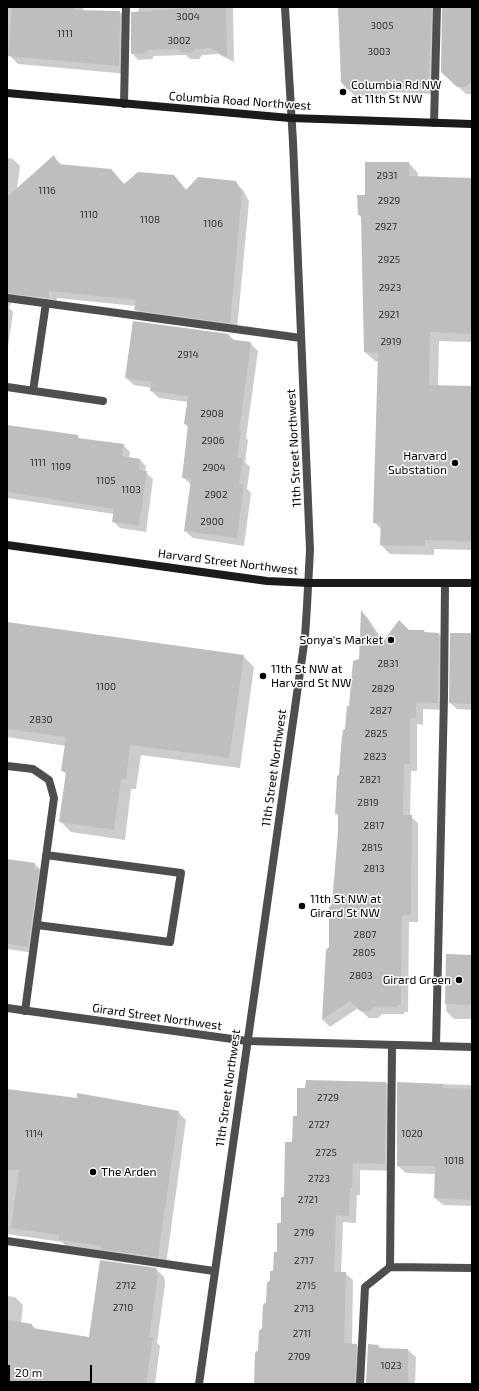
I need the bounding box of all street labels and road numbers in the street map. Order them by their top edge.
street label: Columbia Road Northwest [168,89,312,113]
street label: 11th Street Northwest [284,389,304,507]
street label: Harvard Street Northwest [157,546,299,578]
street label: 11th Street Northwest [259,708,289,828]
street label: Girard Street Northwest [91,1001,223,1033]
street label: 11th Street Northwest [213,1028,243,1148]

